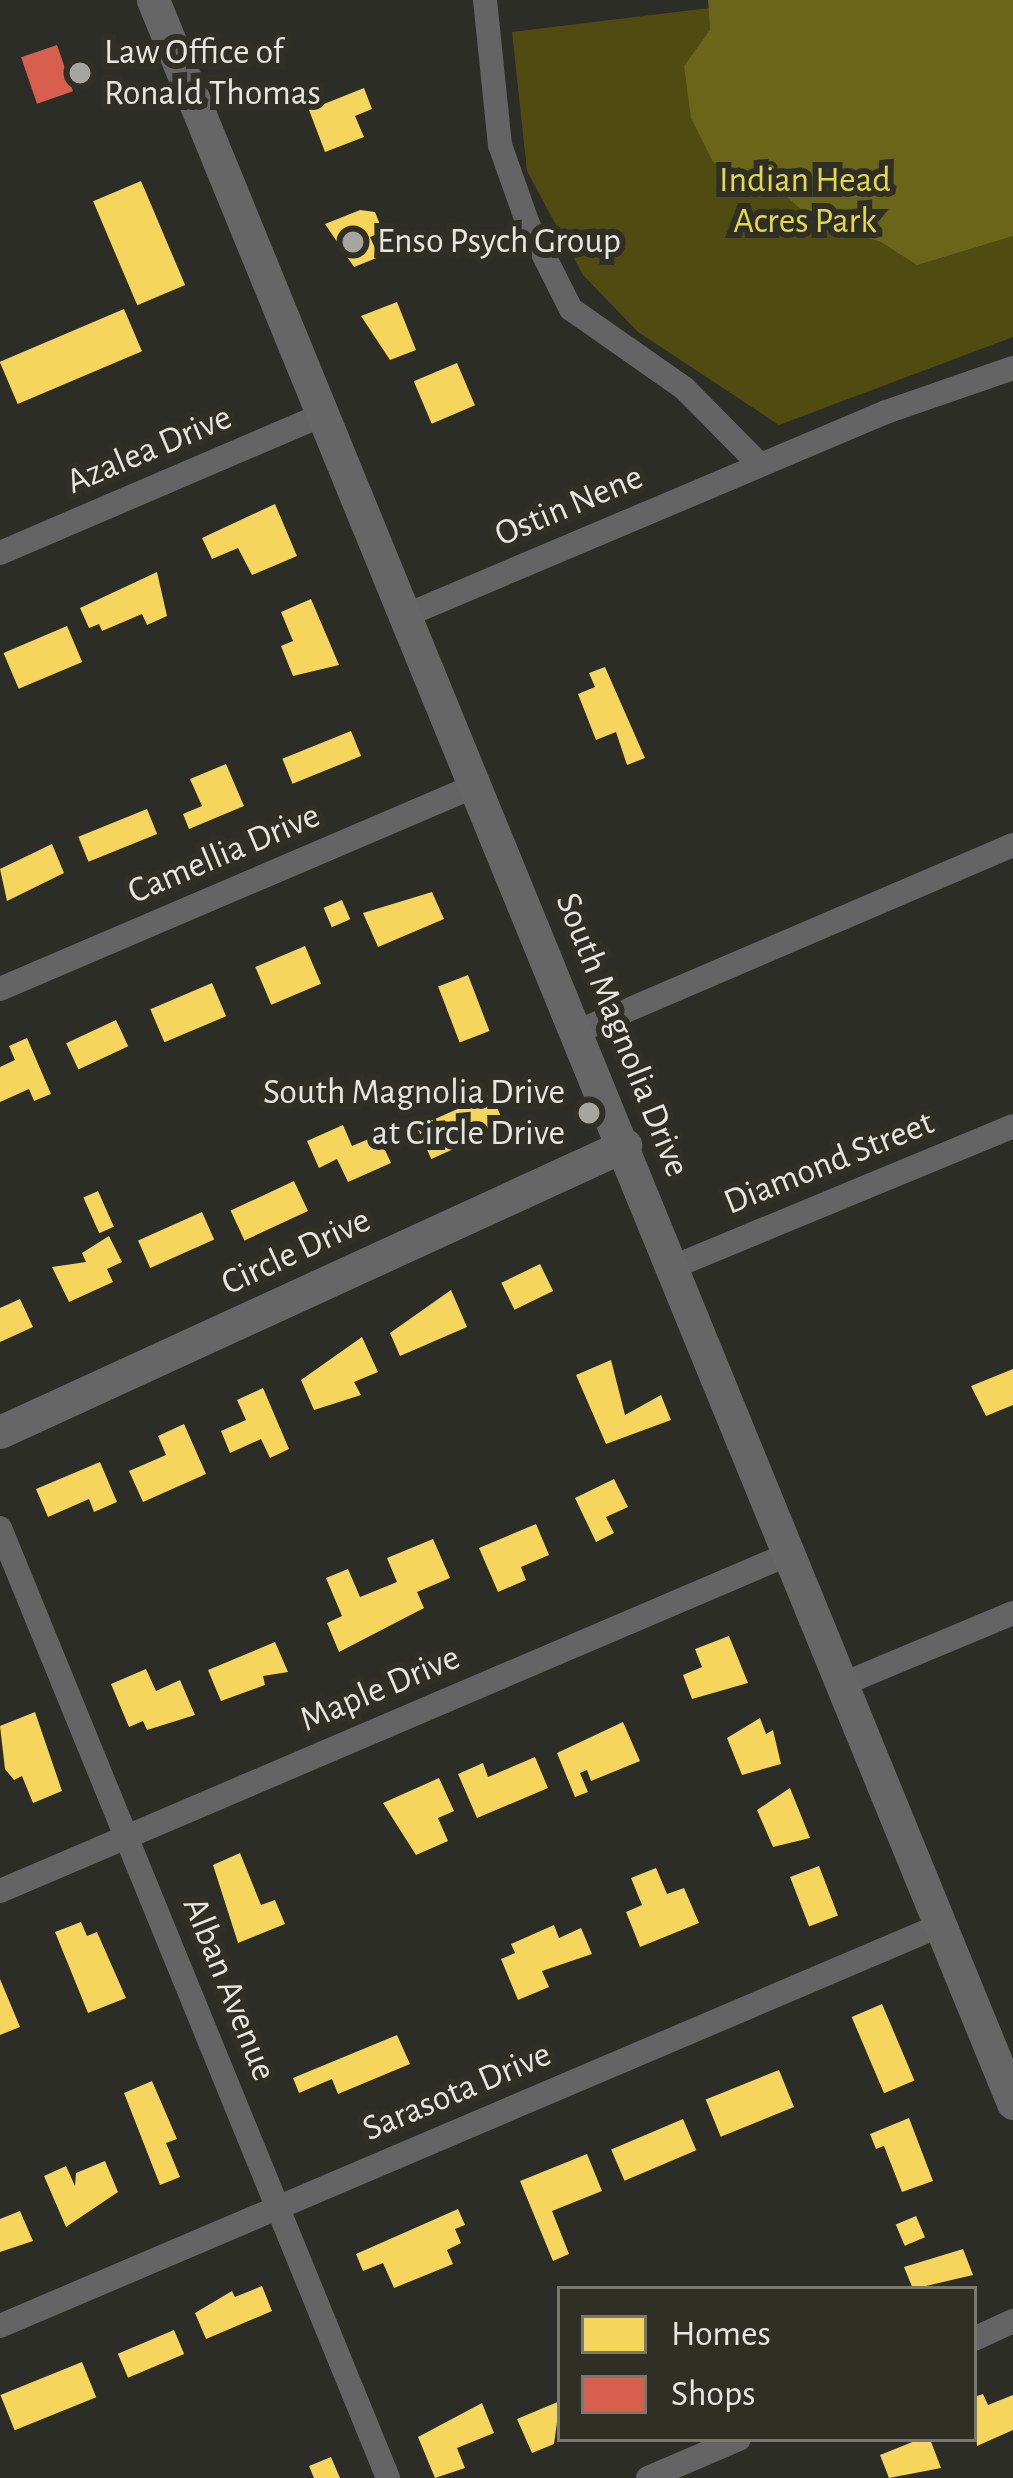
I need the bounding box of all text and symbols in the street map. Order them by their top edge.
place label: Law Office of Ronald Thomas [104,30,321,115]
marker: Law Office of Ronald Thomas [67,60,93,86]
park label: Indian Head Acres Park [719,158,891,243]
place label: Enso Psych Group [377,220,621,264]
marker: Enso Psych Group [340,229,366,255]
street label: Azalea Drive [60,396,238,504]
street label: Ostin Nene [489,456,649,556]
street label: Camellia Drive [122,794,326,914]
street label: South Magnolia Drive [545,887,699,1183]
place label: South Magnolia Drive at Circle Drive [263,1070,565,1155]
marker: South Magnolia Drive at Circle Drive [576,1100,602,1126]
street label: Diamond Street [718,1101,940,1225]
street label: Circle Drive [215,1199,377,1305]
street label: Maple Drive [294,1636,466,1742]
street label: Alban Avenue [173,1891,285,2087]
street label: Sarasota Drive [356,2033,558,2151]
legend [557,2286,977,2442]
text: Homes [671,2316,771,2352]
text: Shops [671,2376,756,2412]

